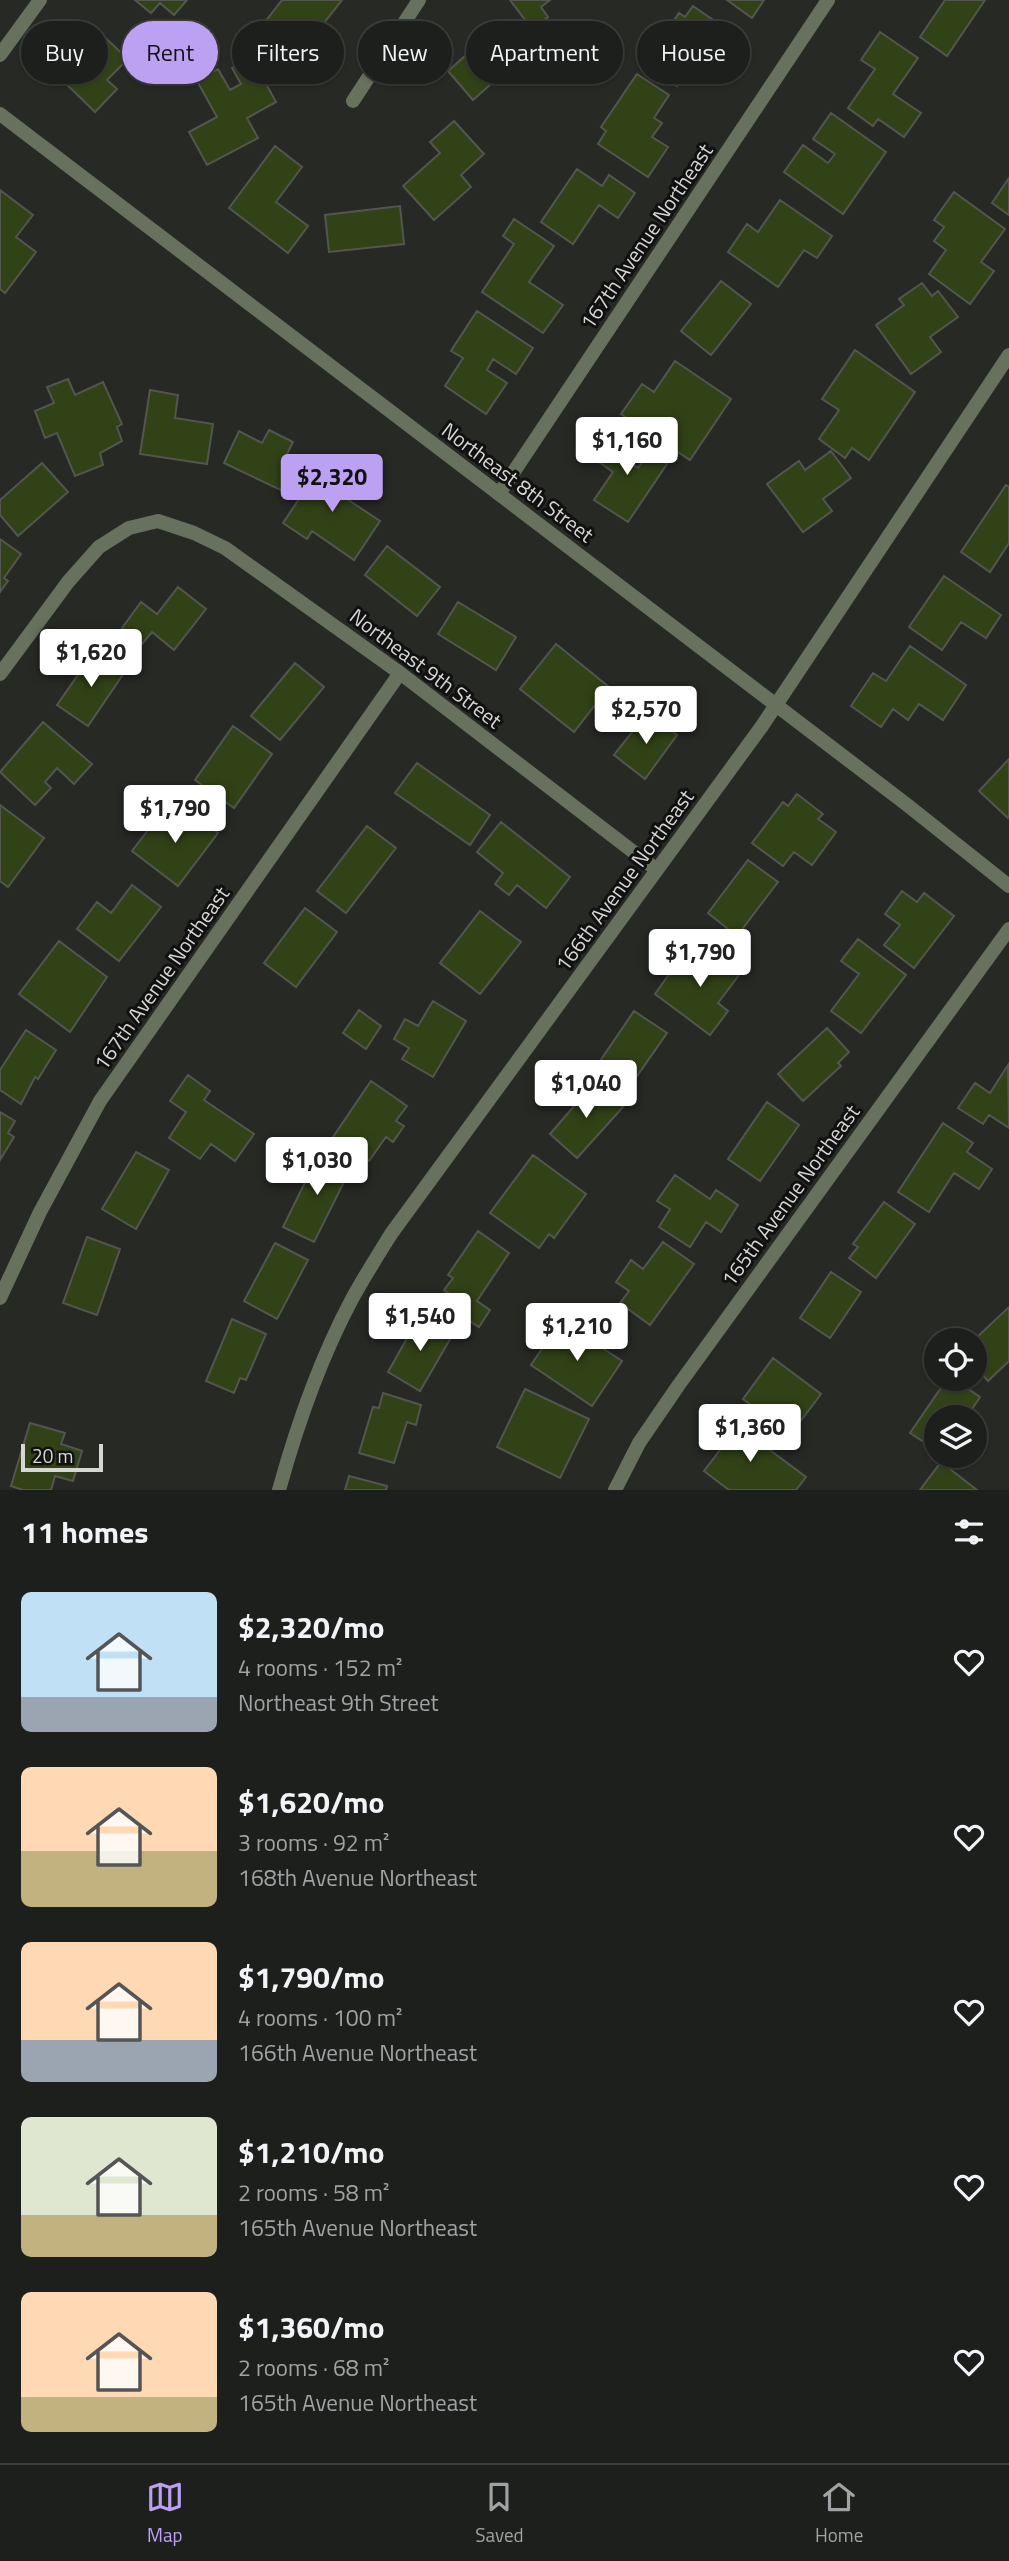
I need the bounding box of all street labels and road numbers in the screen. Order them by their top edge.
street label: 167th Avenue Northeast [572,136,721,335]
street label: Northeast 8th Street [435,414,601,550]
street label: Northeast 9th Street [343,600,509,736]
street label: 166th Avenue Northeast [547,782,701,978]
street label: 167th Avenue Northeast [85,879,237,1077]
street label: 165th Avenue Northeast [713,1097,867,1293]

